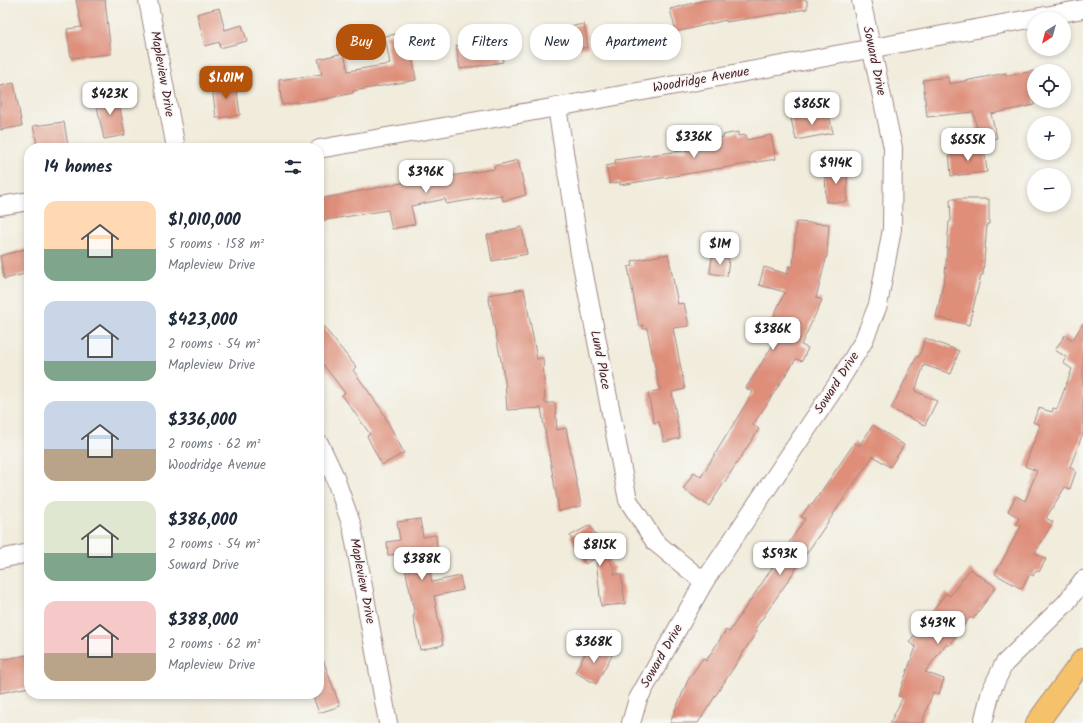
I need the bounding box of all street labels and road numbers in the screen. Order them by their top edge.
street label: Soward Drive [856,24,892,98]
street label: Mapleview Drive [144,29,180,119]
street label: Woodridge Avenue [651,61,751,99]
street label: Lund Place [584,329,616,392]
street label: Soward Drive [809,347,865,418]
street label: Mapleview Drive [343,536,381,626]
street label: Soward Drive [635,620,689,692]

